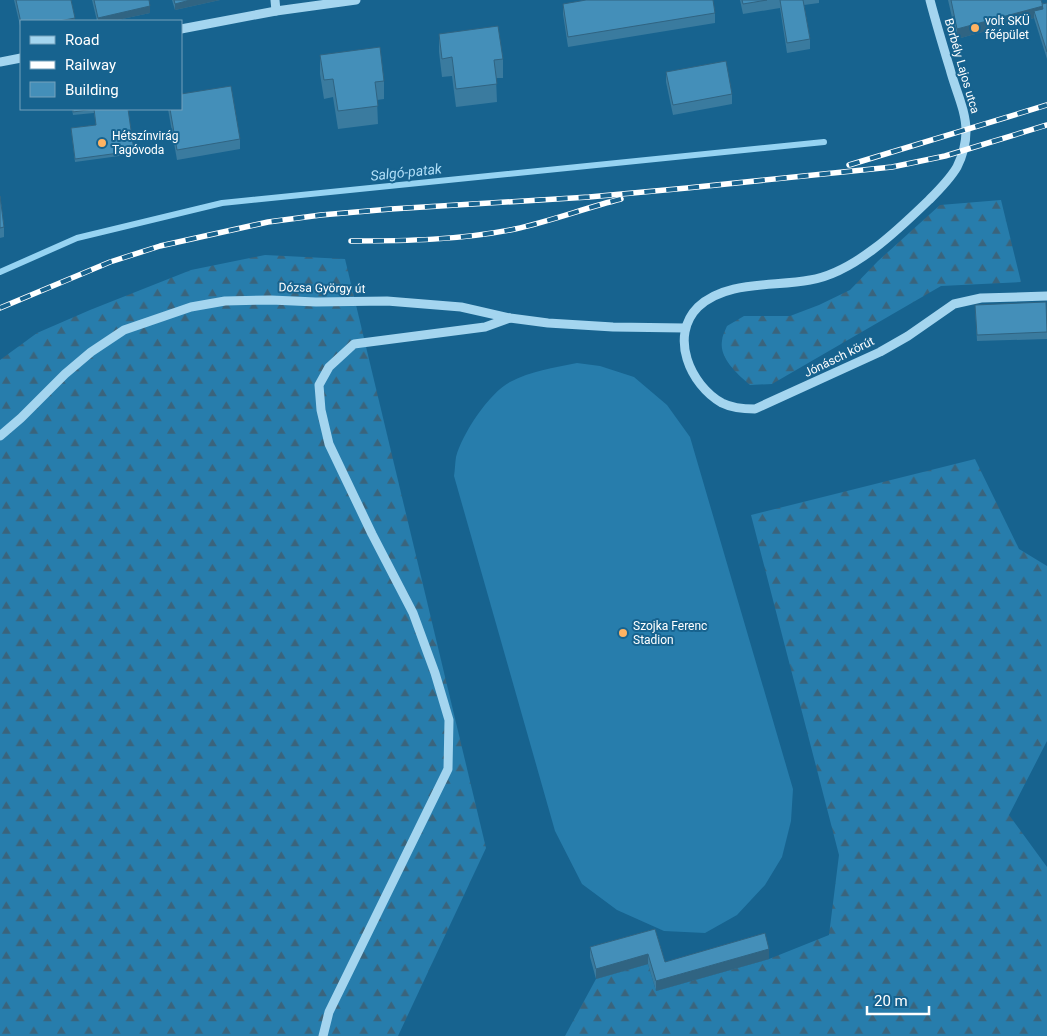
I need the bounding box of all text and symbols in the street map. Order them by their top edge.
place label: volt SKÜ főépület [985,13,1030,42]
street label: Borbély Lajos utca [942,17,982,115]
legend [20,20,182,110]
marker: volt SKÜ főépület [969,22,981,34]
text: Road [65,31,99,49]
text: Railway [65,56,116,74]
text: Building [65,81,119,99]
place label: Hétszínvirág Tagóvoda [112,129,178,157]
marker: Hétszínvirág Tagóvoda [96,137,108,149]
water label: Salgó-patak [370,160,444,184]
street label: Dózsa György út [278,280,366,296]
street label: Jónásch körút [802,334,876,380]
place label: Szojka Ferenc Stadion [633,619,707,647]
marker: Szojka Ferenc Stadion [617,627,629,639]
scale bar [867,984,930,1016]
text: 20 m [874,992,908,1010]

